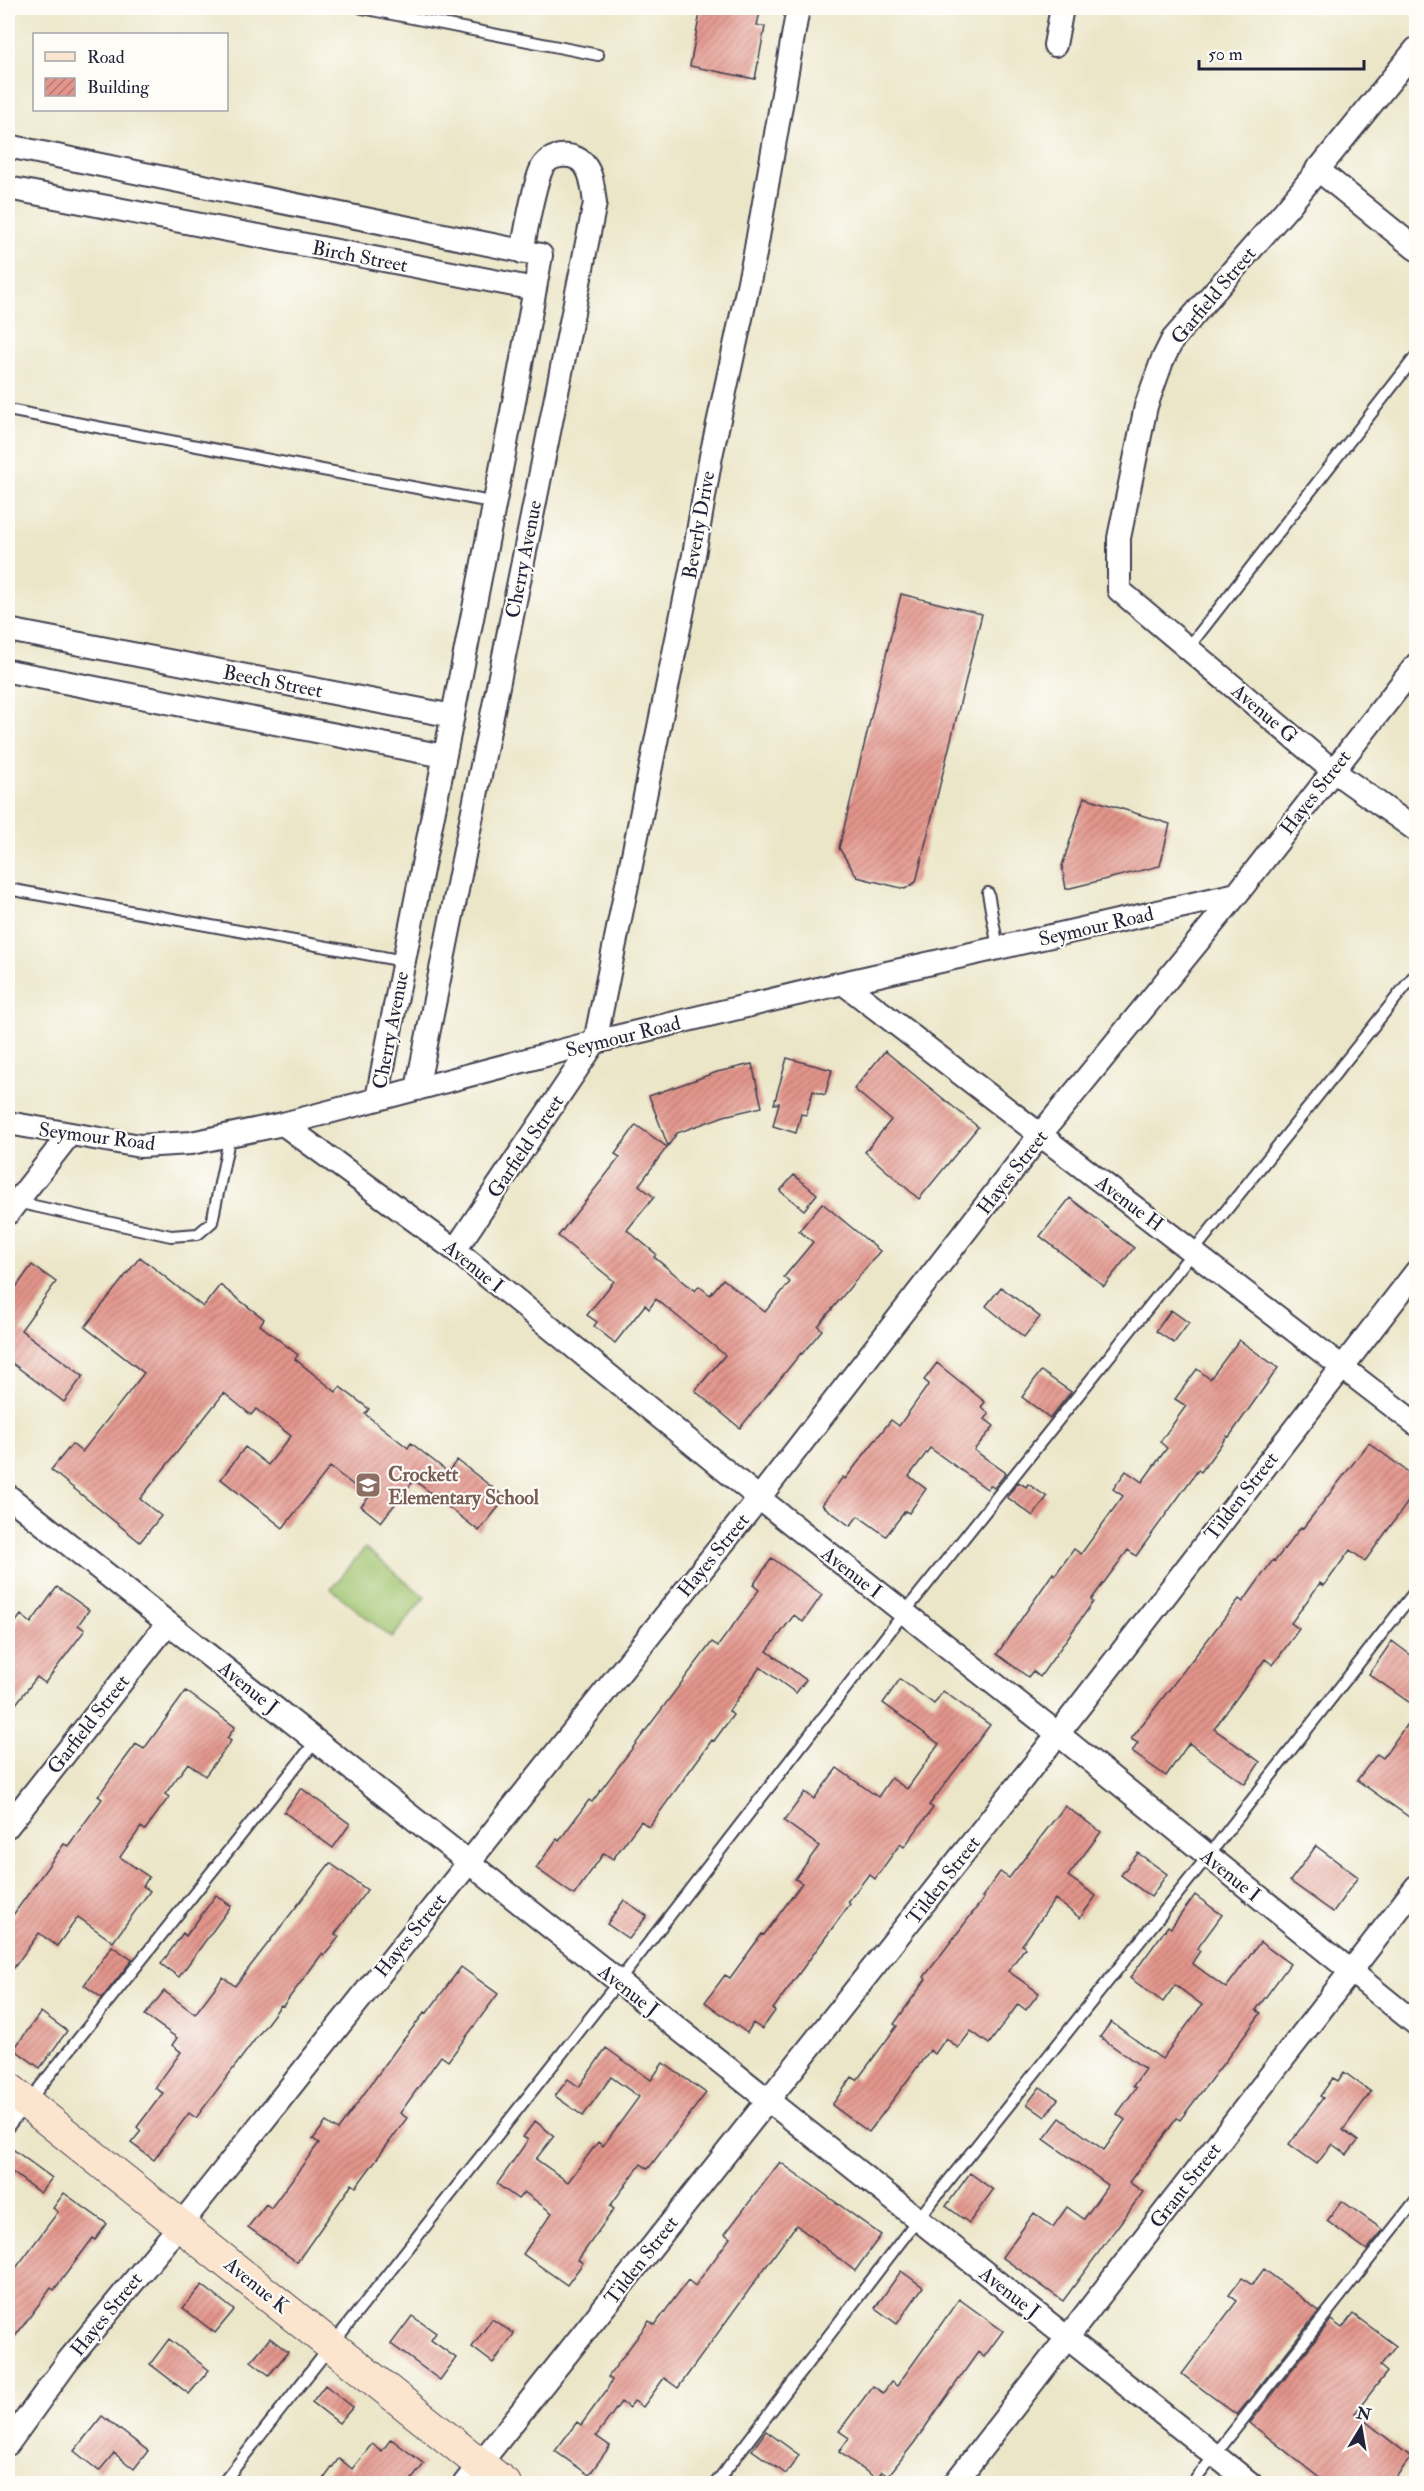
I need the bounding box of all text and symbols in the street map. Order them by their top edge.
legend [33,33,228,111]
scale bar [1199,33,1364,71]
text: 50 m [1208,43,1243,66]
text: Road [87,46,125,69]
text: Building [87,76,150,99]
street label: Birch Street [310,235,410,278]
street label: Garfield Street [1166,241,1262,349]
street label: Beverly Drive [677,469,720,581]
street label: Cherry Avenue [500,498,547,620]
street label: Beech Street [221,660,325,703]
street label: Avenue G [1226,678,1303,748]
street label: Hayes Street [1275,745,1357,840]
street label: Seymour Road [1036,901,1156,952]
street label: Cherry Avenue [367,969,414,1091]
street label: Seymour Road [563,1010,683,1063]
street label: Garfield Street [482,1089,569,1203]
street label: Seymour Road [37,1117,157,1156]
street label: Hayes Street [972,1125,1054,1220]
street label: Avenue H [1090,1169,1169,1237]
street label: Avenue I [438,1234,509,1298]
street label: Tilden Street [1199,1446,1284,1546]
place label: Crockett Elementary School [388,1462,540,1511]
school or university icon: Crockett Elementary School [353,1470,383,1500]
street label: Hayes Street [672,1508,755,1602]
street label: Avenue I [816,1540,887,1604]
street label: Avenue J [213,1655,284,1719]
street label: Garfield Street [42,1669,135,1779]
street label: Tilden Street [901,1830,986,1930]
street label: Avenue I [1195,1843,1266,1907]
street label: Hayes Street [369,1888,452,1982]
street label: Avenue J [593,1958,664,2022]
street label: Grant Street [1144,2137,1227,2233]
street label: Tilden Street [599,2210,684,2310]
street label: Avenue K [218,2251,295,2320]
street label: Avenue J [974,2260,1045,2324]
street label: Hayes Street [65,2267,148,2361]
north arrow [1331,2398,1391,2458]
text: N [1354,2403,1373,2426]

